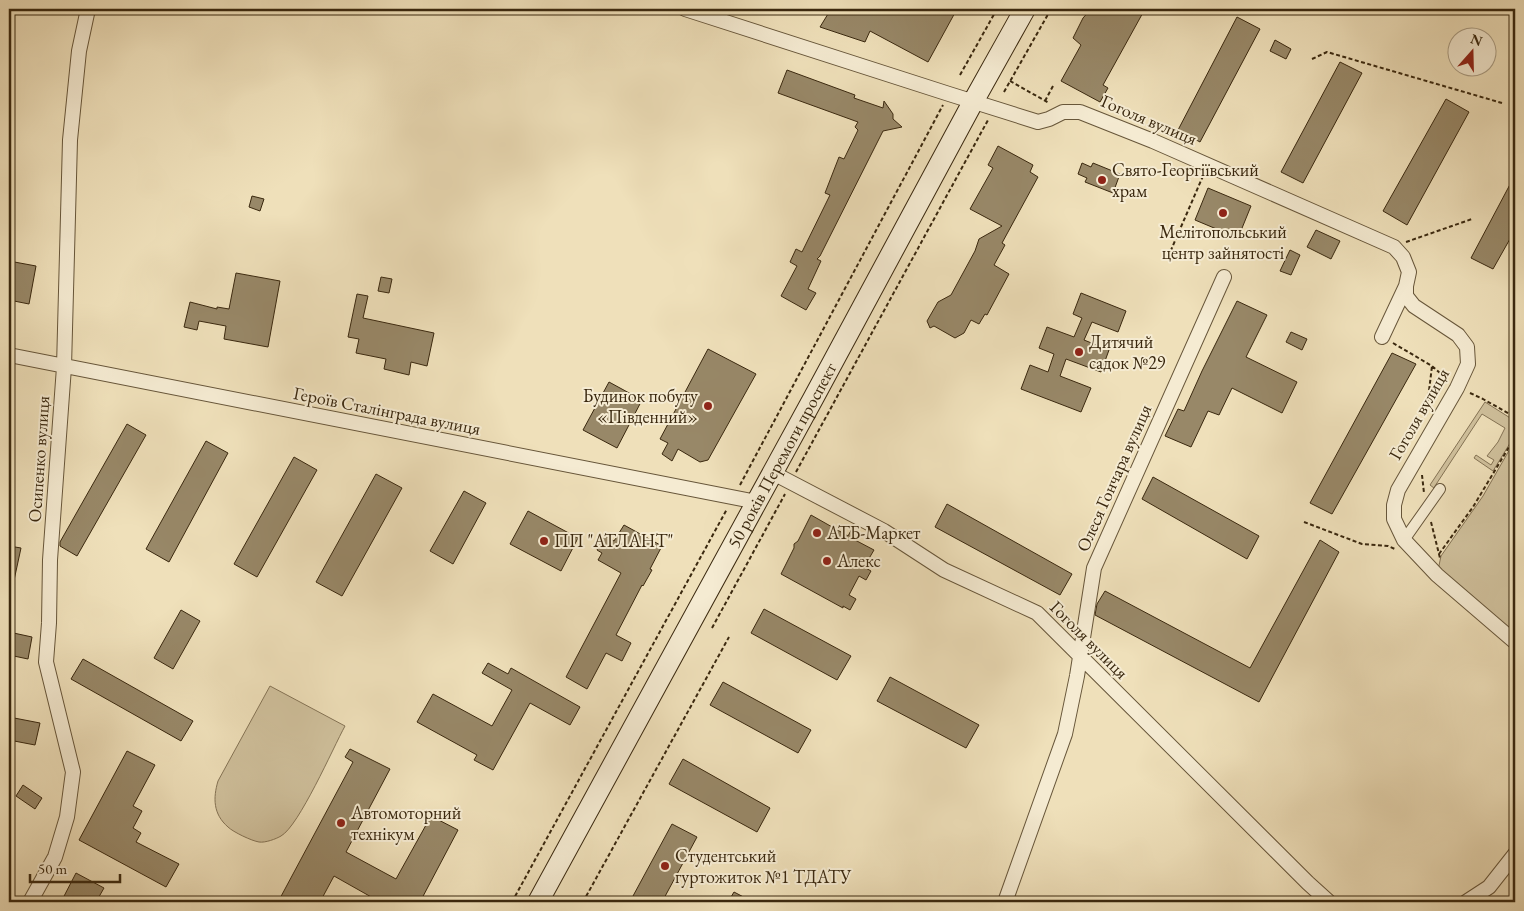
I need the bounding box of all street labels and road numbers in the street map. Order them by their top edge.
street label: Гоголя вулиця [1098,89,1201,150]
street label: 50 років Перемоги проспект [722,358,842,552]
street label: Гоголя вулиця [1383,364,1454,464]
street label: Героїв Сталінграда вулиця [292,381,483,440]
street label: Осипенко вулиця [23,395,54,523]
street label: Олеся Гончара вулиця [1071,401,1156,555]
street label: Гоголя вулиця [1045,595,1134,684]

